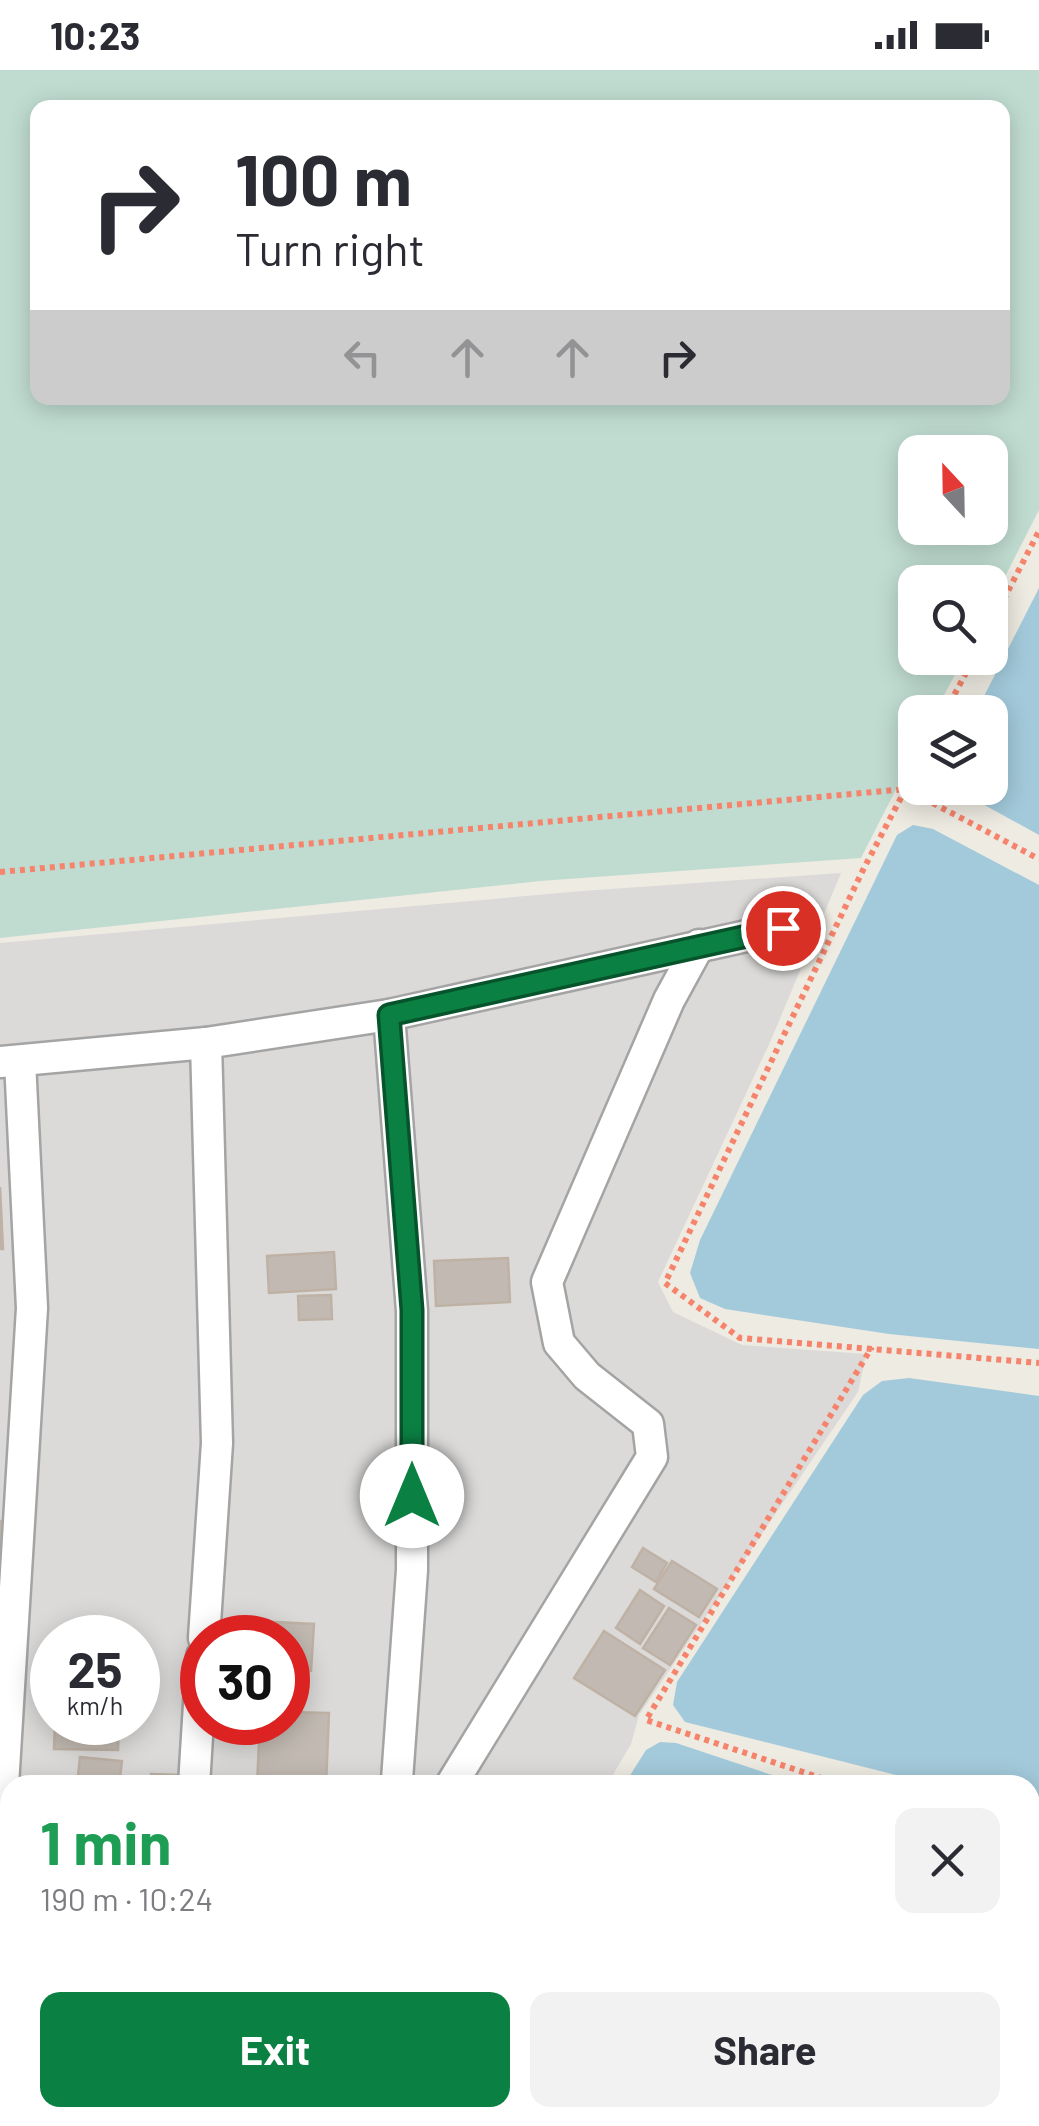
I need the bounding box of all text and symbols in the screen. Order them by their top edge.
text: 10:23 [50,12,140,58]
text: 100 m [235,136,412,220]
icon: right [70,140,200,270]
text: Turn right [235,221,425,275]
icon: left [335,330,390,385]
icon: ahead [440,330,495,385]
icon: ahead [545,330,600,385]
icon: right [650,330,705,385]
north arrow [898,435,1008,545]
map controls [898,435,1008,805]
button: search [898,565,1008,675]
button: layers [898,695,1008,805]
pin [741,886,826,971]
icon: arrive [756,901,811,956]
position arrow [360,1444,464,1548]
speed limit sign: 30 [180,1615,310,1745]
text: 25 [68,1638,122,1698]
text: km/h [67,1690,123,1720]
text: 1 min [40,1805,171,1877]
button: close [895,1808,1000,1913]
text: 190 m · 10:24 [40,1879,213,1917]
button: Exit [40,1992,510,2107]
button: Share [530,1992,1000,2107]

